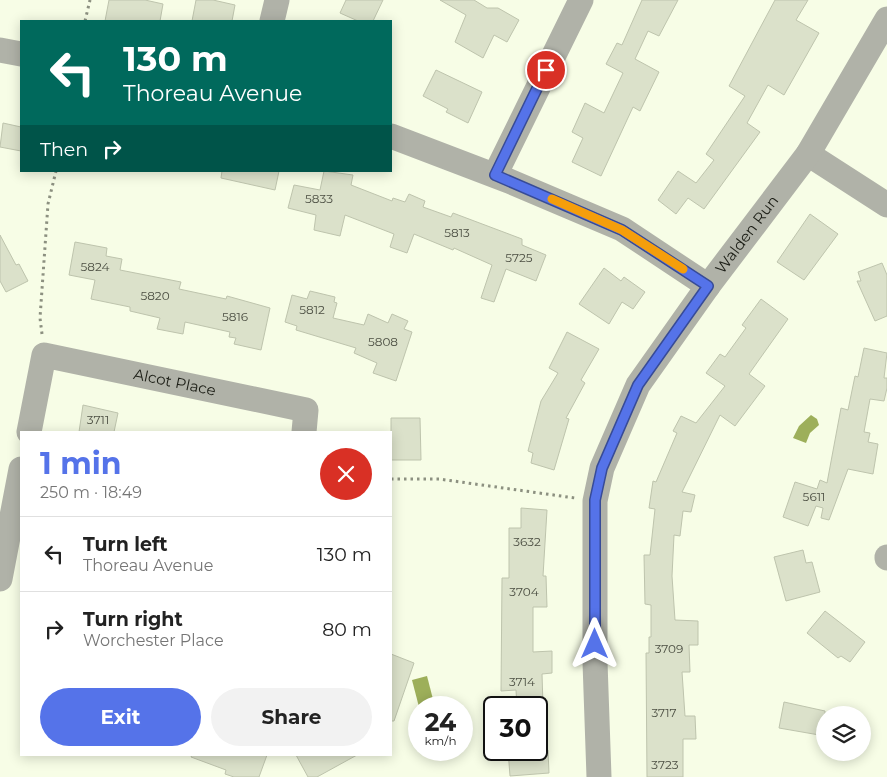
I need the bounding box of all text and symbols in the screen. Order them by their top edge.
text: 130 m [123,37,228,80]
icon: left [40,40,105,105]
pin [525,49,567,91]
icon: arrive [532,56,560,84]
text: Thoreau Avenue [123,80,302,107]
icon: right [98,135,126,163]
text: Then [40,138,88,161]
house number: 5833 [305,191,333,206]
street label: Walden Run [711,191,782,277]
house number: 5813 [444,225,470,240]
house number: 5725 [505,250,533,265]
house number: 5824 [81,259,110,274]
house number: 5820 [140,288,170,303]
house number: 5812 [299,302,325,317]
house number: 5816 [222,309,248,324]
house number: 5808 [368,334,398,349]
street label: Alcot Place [132,364,218,400]
house number: 3711 [87,412,109,427]
text: 1 min [40,445,121,482]
button: close [320,448,372,500]
text: 250 m · 18:49 [40,483,142,502]
house number: 5611 [803,489,825,504]
text: Turn left [83,533,168,556]
house number: 3632 [513,534,541,549]
icon: left [40,540,68,568]
text: 130 m [317,543,372,566]
text: Thoreau Avenue [83,556,213,575]
house number: 3704 [509,584,539,599]
text: Turn right [83,608,183,631]
icon: right [40,615,68,643]
position arrow [568,617,620,669]
text: 80 m [322,618,372,641]
text: Worchester Place [83,631,224,650]
house number: 3709 [655,641,683,656]
house number: 3714 [509,674,535,689]
button: Exit [40,688,201,746]
button: Share [211,688,372,746]
speed limit sign: 30 [483,696,548,761]
house number: 3717 [651,705,677,720]
map controls [816,706,871,761]
button: layers [816,706,871,761]
text: 24 [425,707,456,737]
text: km/h [424,733,457,748]
house number: 3723 [651,757,679,772]

